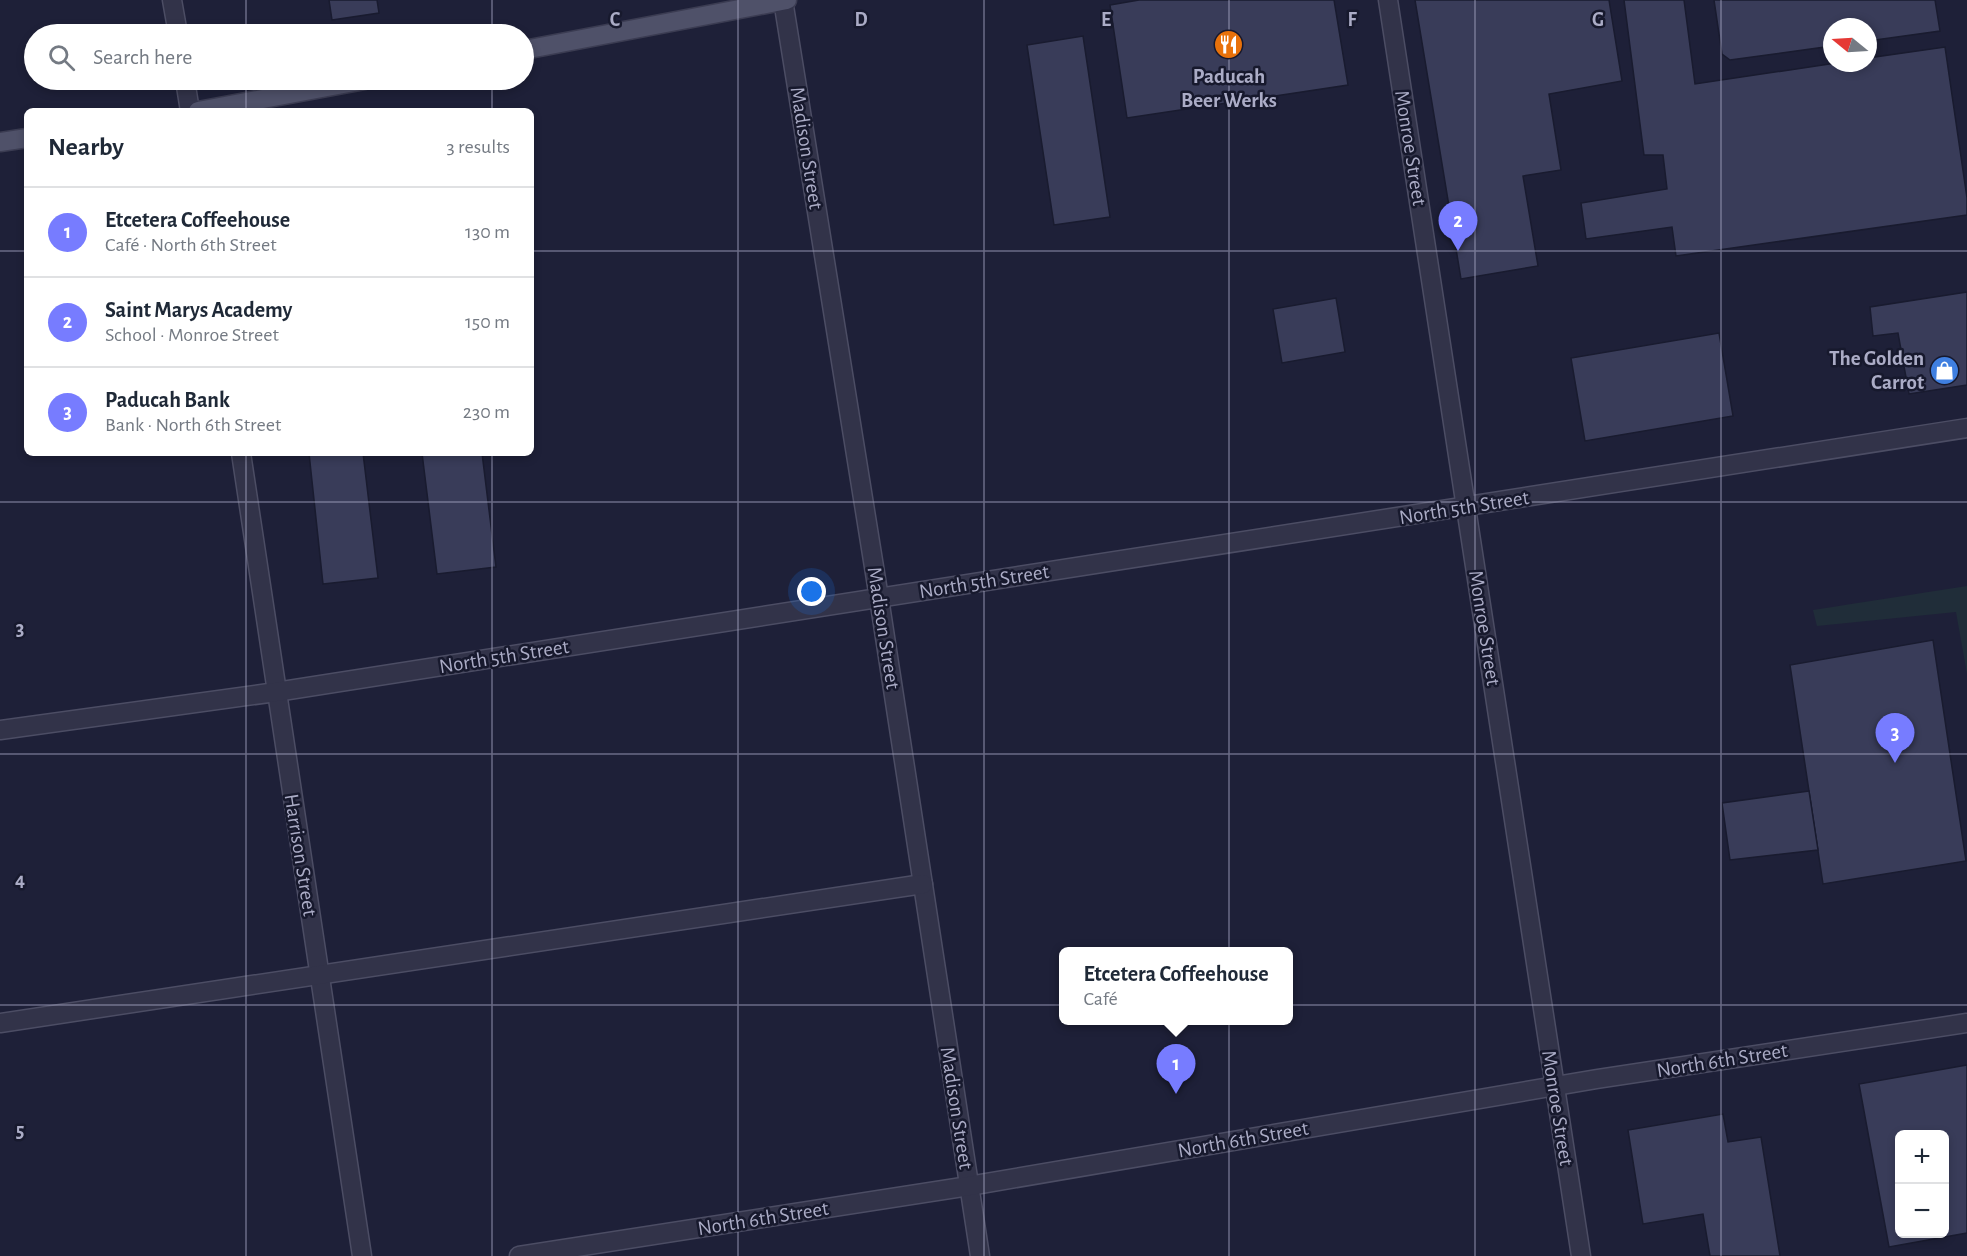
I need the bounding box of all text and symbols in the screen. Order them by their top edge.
text: C [610,10,621,30]
text: D [854,10,868,30]
text: E [1101,10,1111,30]
text: F [1347,10,1357,30]
text: G [1592,10,1604,30]
north arrow [1823,18,1877,72]
search box [24,24,534,90]
restaurant icon: Paducah Beer Werks [1213,29,1245,61]
icon: search [45,41,78,74]
text: Search here [93,46,192,68]
place label: Paducah Beer Werks [1181,66,1277,111]
street label: Madison Street [786,85,827,211]
street label: Monroe Street [1391,89,1430,208]
text: Nearby [48,134,124,160]
text: 3 results [446,137,510,157]
pin: 2 [1438,202,1478,251]
text: Etcetera Coffeehouse [105,209,290,231]
text: 1 [64,222,71,242]
text: 130 m [465,222,510,242]
text: Café · North 6th Street [105,235,277,255]
text: Saint Marys Academy [105,299,292,321]
text: 2 [63,312,72,332]
text: 150 m [465,312,510,332]
text: School · Monroe Street [105,325,279,345]
place label: The Golden Carrot [1829,348,1924,393]
shop icon: The Golden Carrot [1929,354,1961,386]
text: Paducah Bank [105,389,230,411]
text: 3 [63,402,72,422]
text: 230 m [463,402,510,422]
text: Bank · North 6th Street [105,415,281,435]
street label: North 5th Street [1398,487,1531,528]
street label: North 5th Street [918,561,1051,602]
street label: Madison Street [863,565,904,691]
street label: Monroe Street [1465,569,1504,688]
your location [797,577,826,606]
text: 3 [16,619,24,639]
street label: North 5th Street [438,636,571,677]
pin: 3 [1876,714,1914,763]
street label: Harrison Street [280,792,321,918]
text: 4 [15,870,25,890]
popup [1059,947,1293,1025]
text: Etcetera Coffeehouse [1083,963,1269,985]
text: Café [1083,989,1118,1009]
street label: North 6th Street [1655,1040,1789,1081]
pin: 1 [1156,1044,1196,1094]
street label: Madison Street [936,1045,977,1171]
street label: Monroe Street [1538,1049,1577,1168]
street label: North 6th Street [1176,1118,1310,1161]
text: 5 [16,1121,24,1141]
map controls [1895,1130,1949,1238]
button: + [1895,1130,1949,1184]
button: − [1895,1184,1949,1238]
street label: North 6th Street [696,1198,830,1239]

